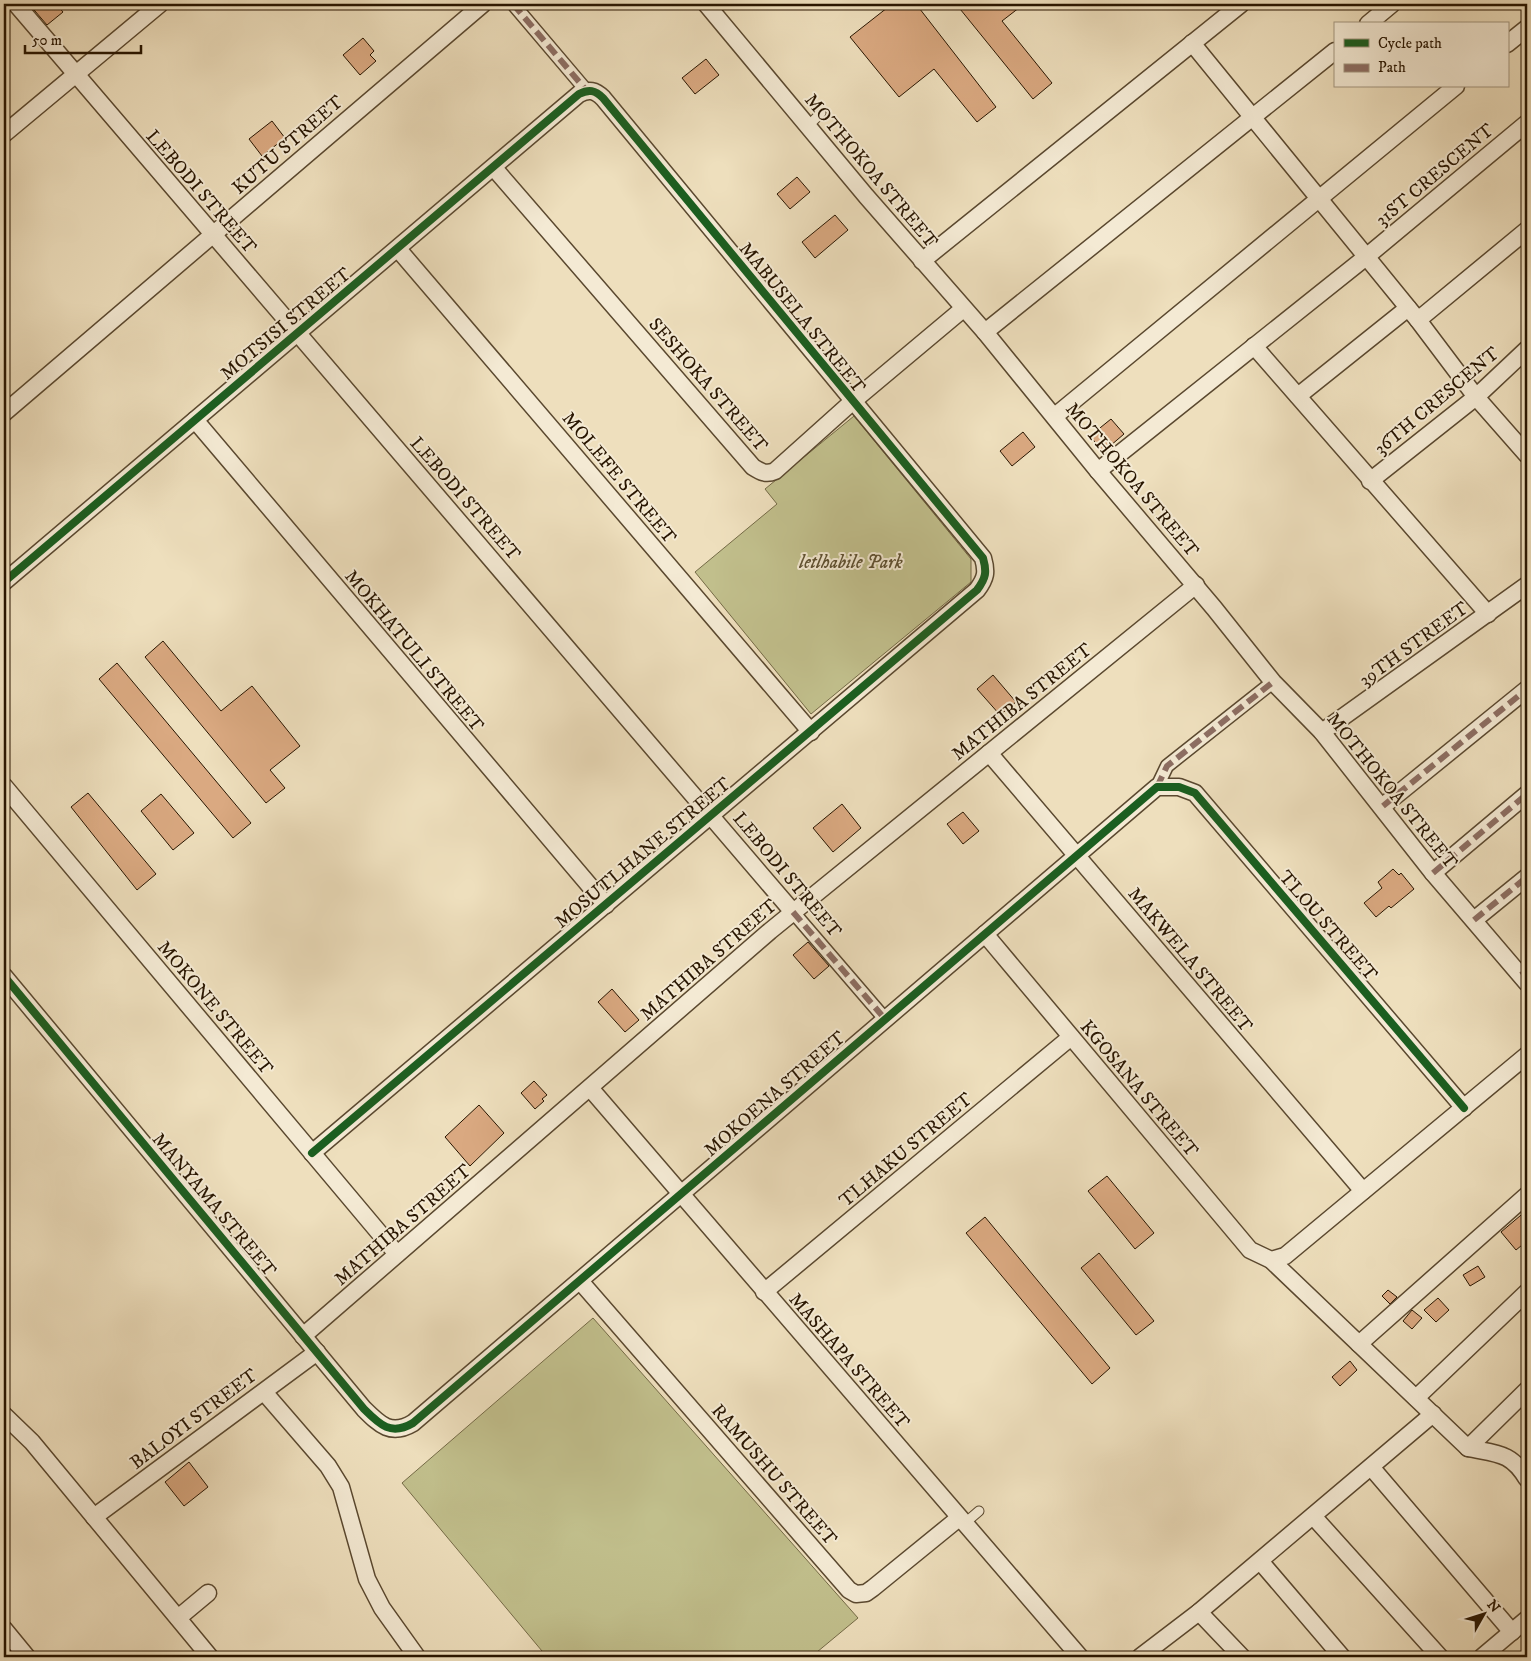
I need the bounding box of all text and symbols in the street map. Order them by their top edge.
scale bar [25,22,141,54]
legend [1334,22,1508,88]
text: 50 m [32,31,62,50]
text: Cycle path [1378,34,1442,53]
text: Path [1378,58,1406,77]
street label: MOTHOKOA STREET [799,89,943,253]
street label: KUTU STREET [228,90,349,199]
street label: 31ST CRESCENT [1371,119,1499,231]
street label: LEBODI STREET [141,125,261,259]
street label: MABUSELA STREET [734,238,870,399]
street label: MOTSISI STREET [216,263,356,385]
street label: SESHOKA STREET [643,313,773,457]
street label: 36TH CRESCENT [1370,342,1505,460]
street label: MOTHOKOA STREET [1060,398,1204,562]
street label: MOLEFE STREET [557,407,681,549]
street label: LEBODI STREET [405,432,525,566]
park label: letlhabile Park [798,551,903,574]
street label: MOKHATULI STREET [339,565,489,737]
street label: 39TH STREET [1355,597,1473,692]
street label: MATHIBA STREET [947,638,1097,766]
street label: MOTHOKOA STREET [1322,708,1462,874]
street label: MOSUTLHANE STREET [550,772,736,934]
street label: LEBODI STREET [728,808,846,943]
street label: TLOU STREET [1274,866,1382,986]
street label: MAKWELA STREET [1123,883,1258,1037]
street label: MATHIBA STREET [636,894,783,1026]
street label: MOKONE STREET [152,936,278,1080]
street label: KGOSANA STREET [1075,1016,1203,1162]
street label: MOKOENA STREET [700,1026,851,1162]
street label: TLHAKU STREET [835,1087,978,1212]
street label: MANYAMA STREET [147,1128,281,1282]
street label: MATHIBA STREET [330,1159,477,1291]
street label: MASHAPA STREET [784,1288,915,1434]
street label: BALOYI STREET [126,1364,262,1474]
street label: RAMUSHU STREET [706,1400,842,1551]
north arrow [1458,1588,1508,1638]
text: N [1483,1596,1504,1617]

